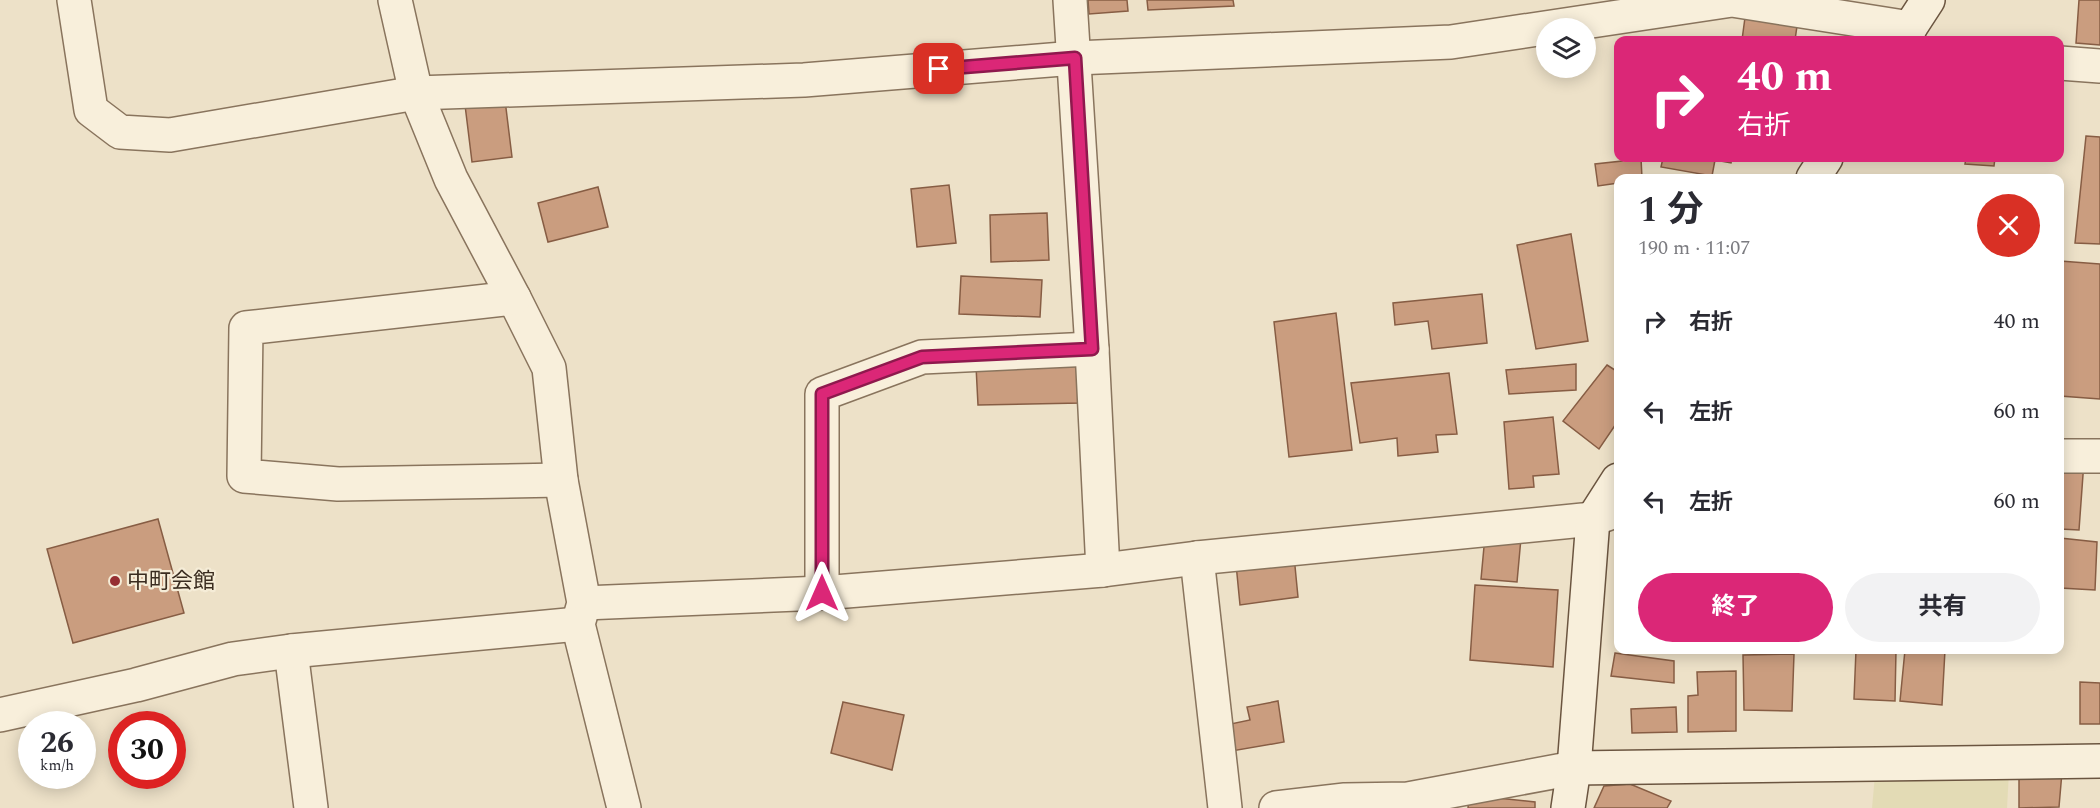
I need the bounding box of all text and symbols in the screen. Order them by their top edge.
map controls [1536,18,1596,78]
button: layers [1536,18,1596,78]
pin [913,43,964,94]
text: 40 m [1737,46,1832,109]
icon: arrive [922,52,955,85]
icon: right [1638,60,1716,138]
text: 右折 [1737,105,1791,147]
text: 1 分 [1638,183,1703,238]
button: close [1977,194,2040,257]
text: 190 m · 11:07 [1638,233,1750,263]
icon: right [1638,305,1671,338]
text: 40 m [1994,305,2040,338]
text: 右折 [1689,306,1733,339]
icon: left [1638,395,1671,428]
text: 60 m [1994,395,2040,428]
text: 左折 [1689,396,1733,429]
icon: left [1638,485,1671,518]
text: 60 m [1994,485,2040,518]
text: 左折 [1689,486,1733,519]
position arrow [790,561,854,625]
place label: 中町会館 [127,565,215,598]
button: 終了 [1638,573,1833,642]
button: 共有 [1845,573,2040,642]
marker: 中町会館 [108,574,122,588]
speed limit sign: 30 [108,711,186,789]
text: 26 [40,720,74,766]
text: km/h [40,754,74,777]

